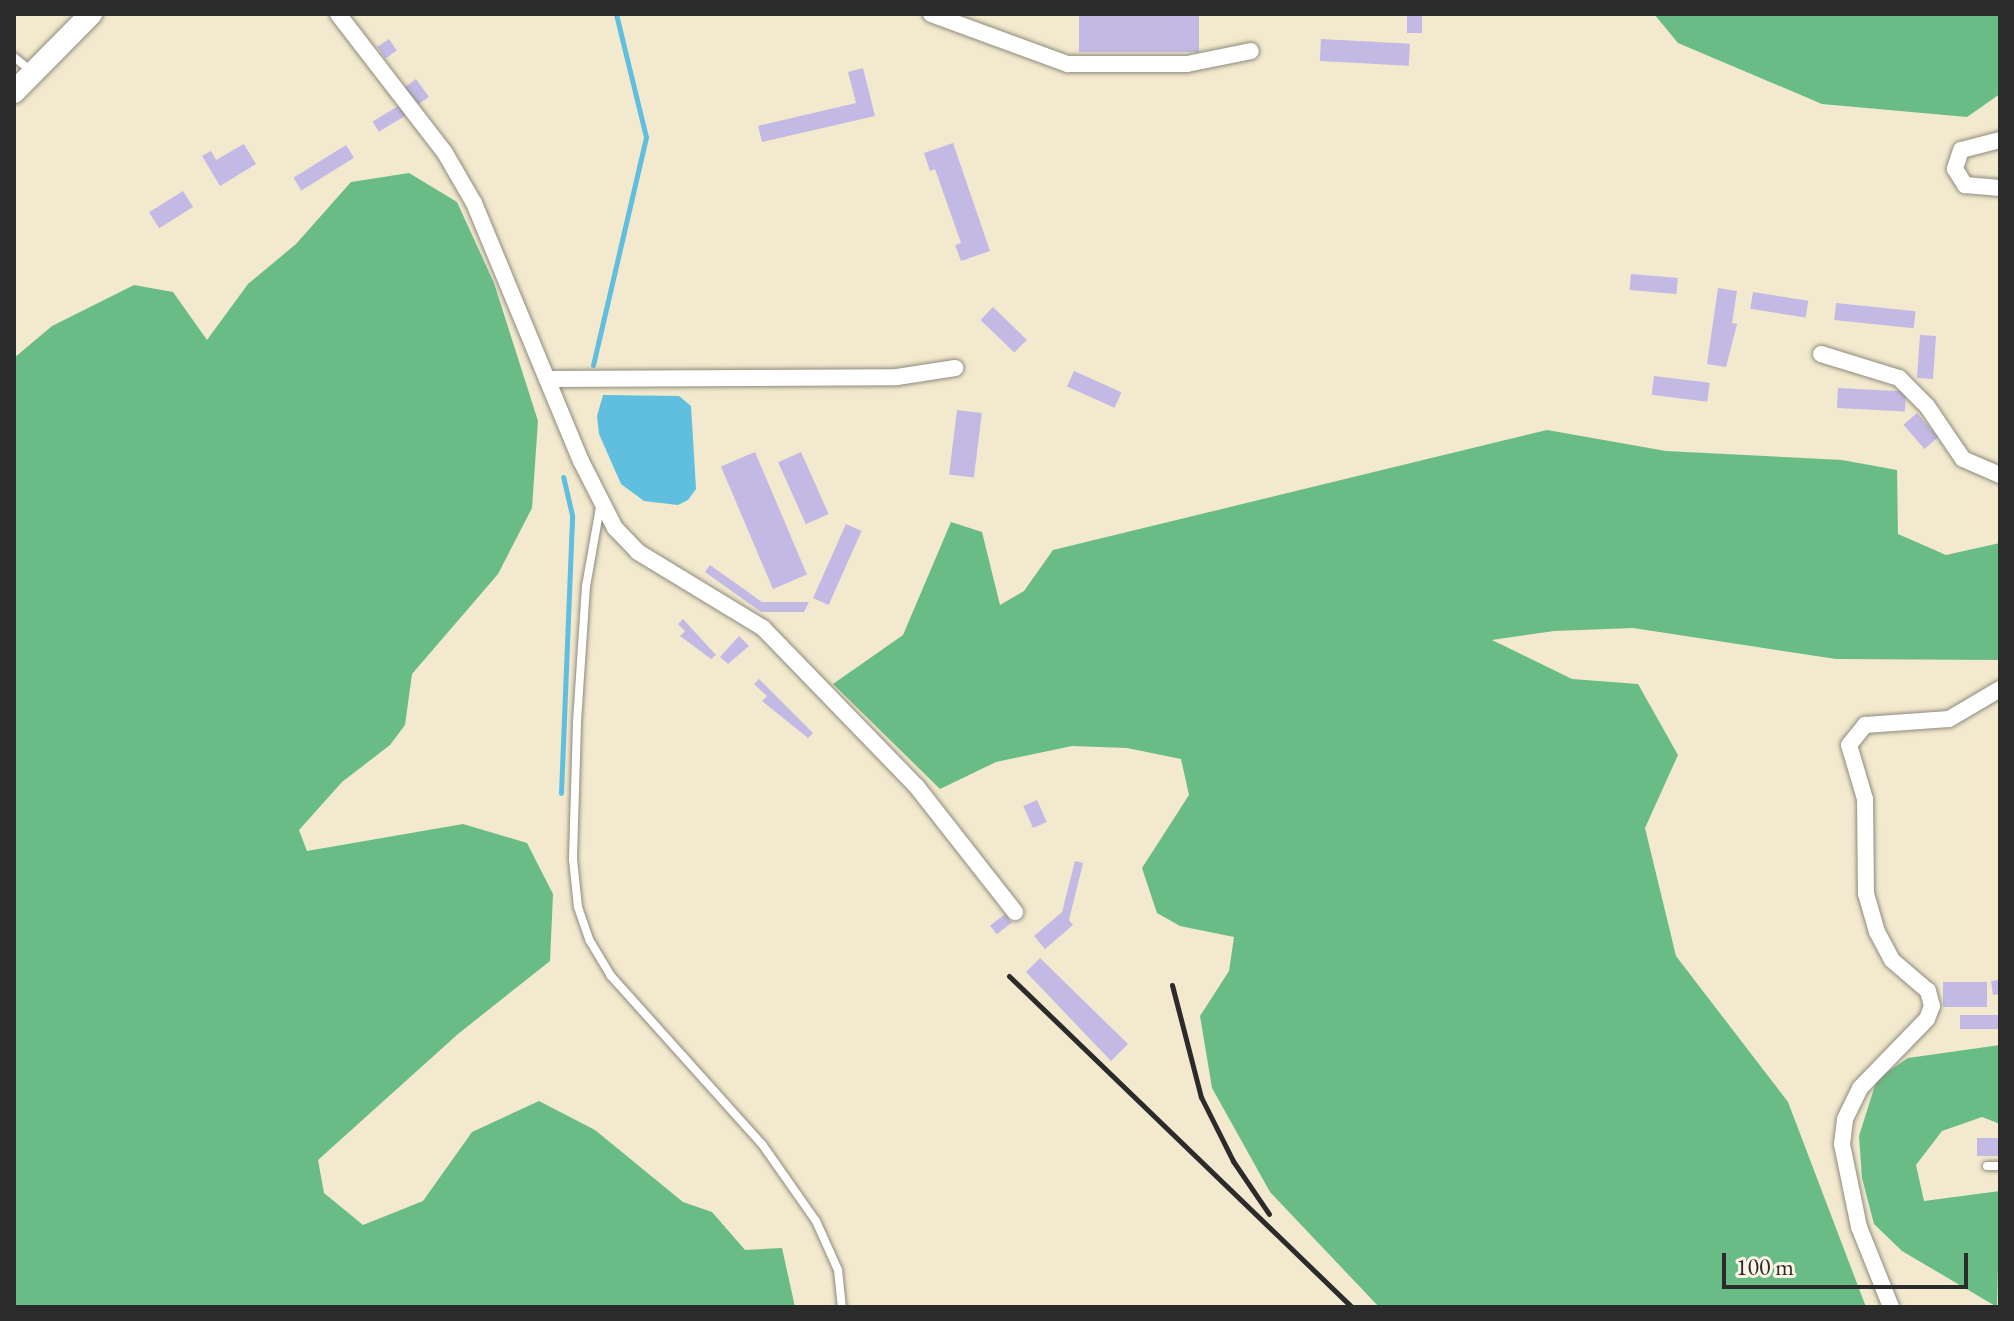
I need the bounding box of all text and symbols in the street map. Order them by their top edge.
scale bar [1726,1237,1972,1287]
text: 100 m [1736,1251,1794,1282]

